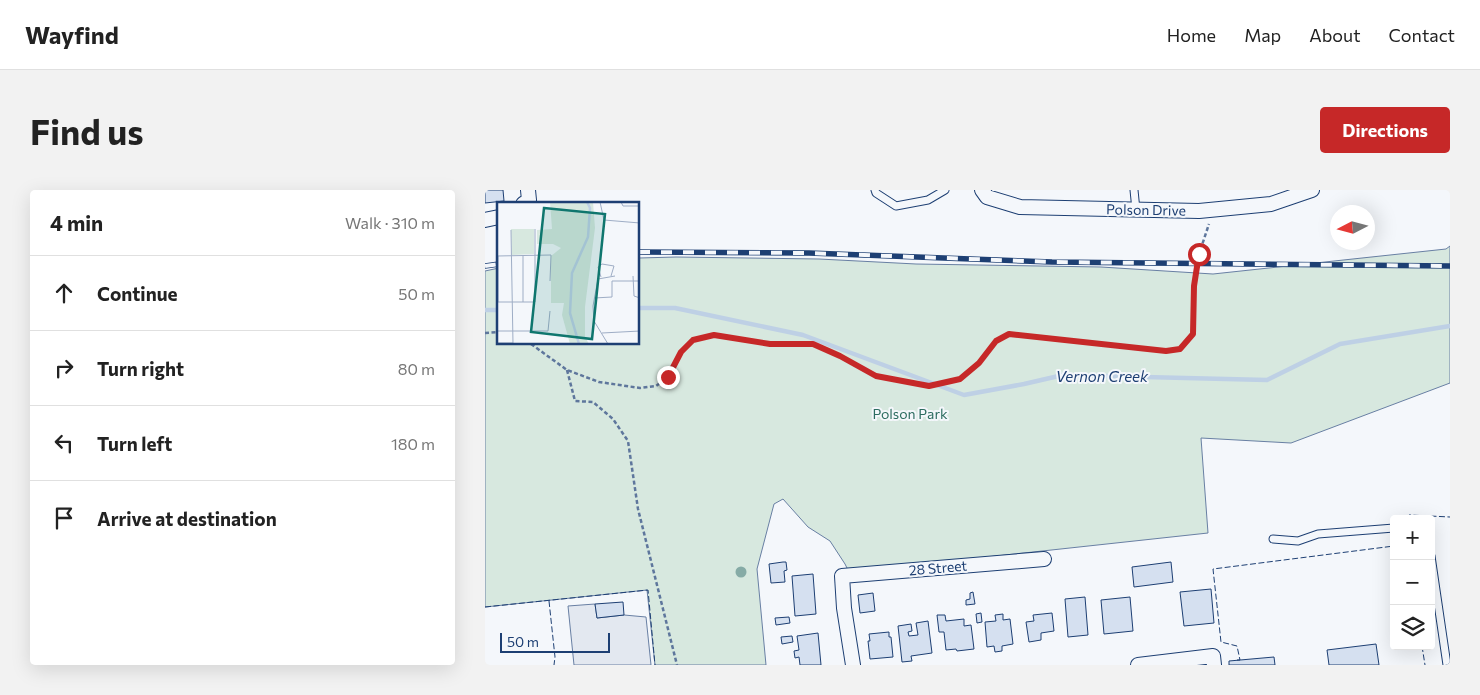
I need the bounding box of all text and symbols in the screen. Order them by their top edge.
text: Wayfind [25,20,119,49]
text: Home [1167,24,1216,46]
text: Map [1244,24,1281,46]
text: About [1309,24,1361,46]
text: Contact [1389,24,1455,46]
button: Directions [1320,107,1450,153]
text: Find us [30,109,144,152]
street label: Polson Drive [1106,200,1186,219]
inset map [497,202,640,345]
north arrow [1330,205,1375,250]
text: 4 min [50,210,103,235]
text: Walk · 310 m [345,213,435,232]
route start [1188,243,1211,266]
icon: ahead [50,279,78,307]
text: Continue [97,282,177,305]
text: 50 m [398,284,435,303]
icon: right [50,354,78,382]
text: Turn right [97,357,184,380]
text: 80 m [398,359,435,378]
route end [657,366,680,389]
water label: Vernon Creek [1056,367,1149,385]
park label: Polson Park [872,405,948,422]
icon: left [50,429,78,457]
text: Turn left [97,432,172,455]
text: 180 m [391,434,435,453]
icon: arrive [50,504,78,532]
text: Arrive at destination [97,507,277,530]
map controls [1390,515,1435,650]
button: + [1390,515,1435,560]
street label: 28 Street [908,556,968,579]
button: − [1390,560,1435,605]
button: layers [1390,605,1435,650]
scale bar [500,630,610,653]
text: 50 m [507,633,539,650]

